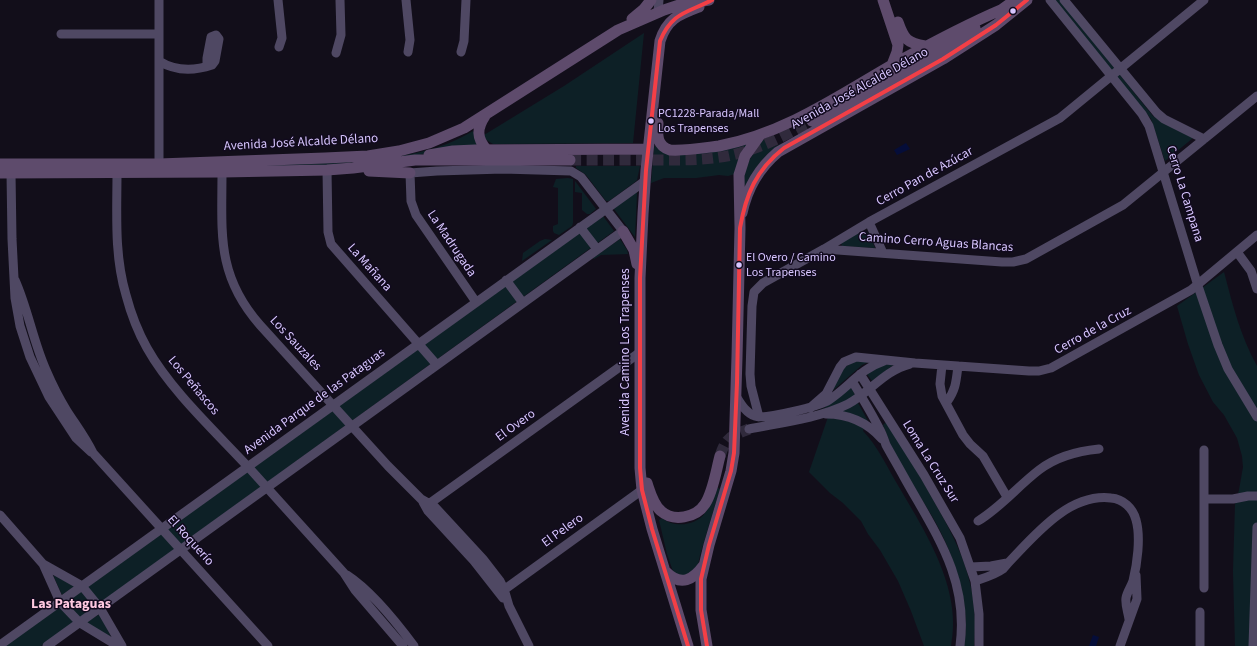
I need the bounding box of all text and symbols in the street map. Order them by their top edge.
unlabelled marker [1008,6,1018,16]
street label: Avenida José Alcalde Délano [789,45,931,133]
place label: PC1228-Parada/Mall Los Trapenses [658,107,759,135]
marker: PC1228-Parada/Mall Los Trapenses [646,116,656,126]
street label: Avenida José Alcalde Délano [223,131,379,155]
street label: Cerro Pan de Azúcar [874,144,976,210]
street label: Cerro La Campana [1162,144,1206,244]
street label: La Madrugada [423,208,479,280]
street label: Camino Cerro Aguas Blancas [858,230,1014,256]
street label: La Mañana [344,241,394,295]
place label: El Overo / Camino Los Trapenses [746,251,836,279]
marker: El Overo / Camino Los Trapenses [734,260,744,270]
street label: Avenida Camino Los Trapenses [618,268,634,436]
street label: Cerro de la Cruz [1052,303,1134,359]
street label: Los Sauzales [266,314,324,374]
street label: Avenida Parque de las Pataguas [241,345,389,459]
street label: Los Peñascos [164,353,222,419]
street label: El Overo [493,406,539,446]
street label: Loma La Cruz Sur [898,418,962,506]
street label: El Pelero [539,511,587,551]
street label: El Roquerío [163,513,217,569]
district label: Las Pataguas [31,597,111,613]

